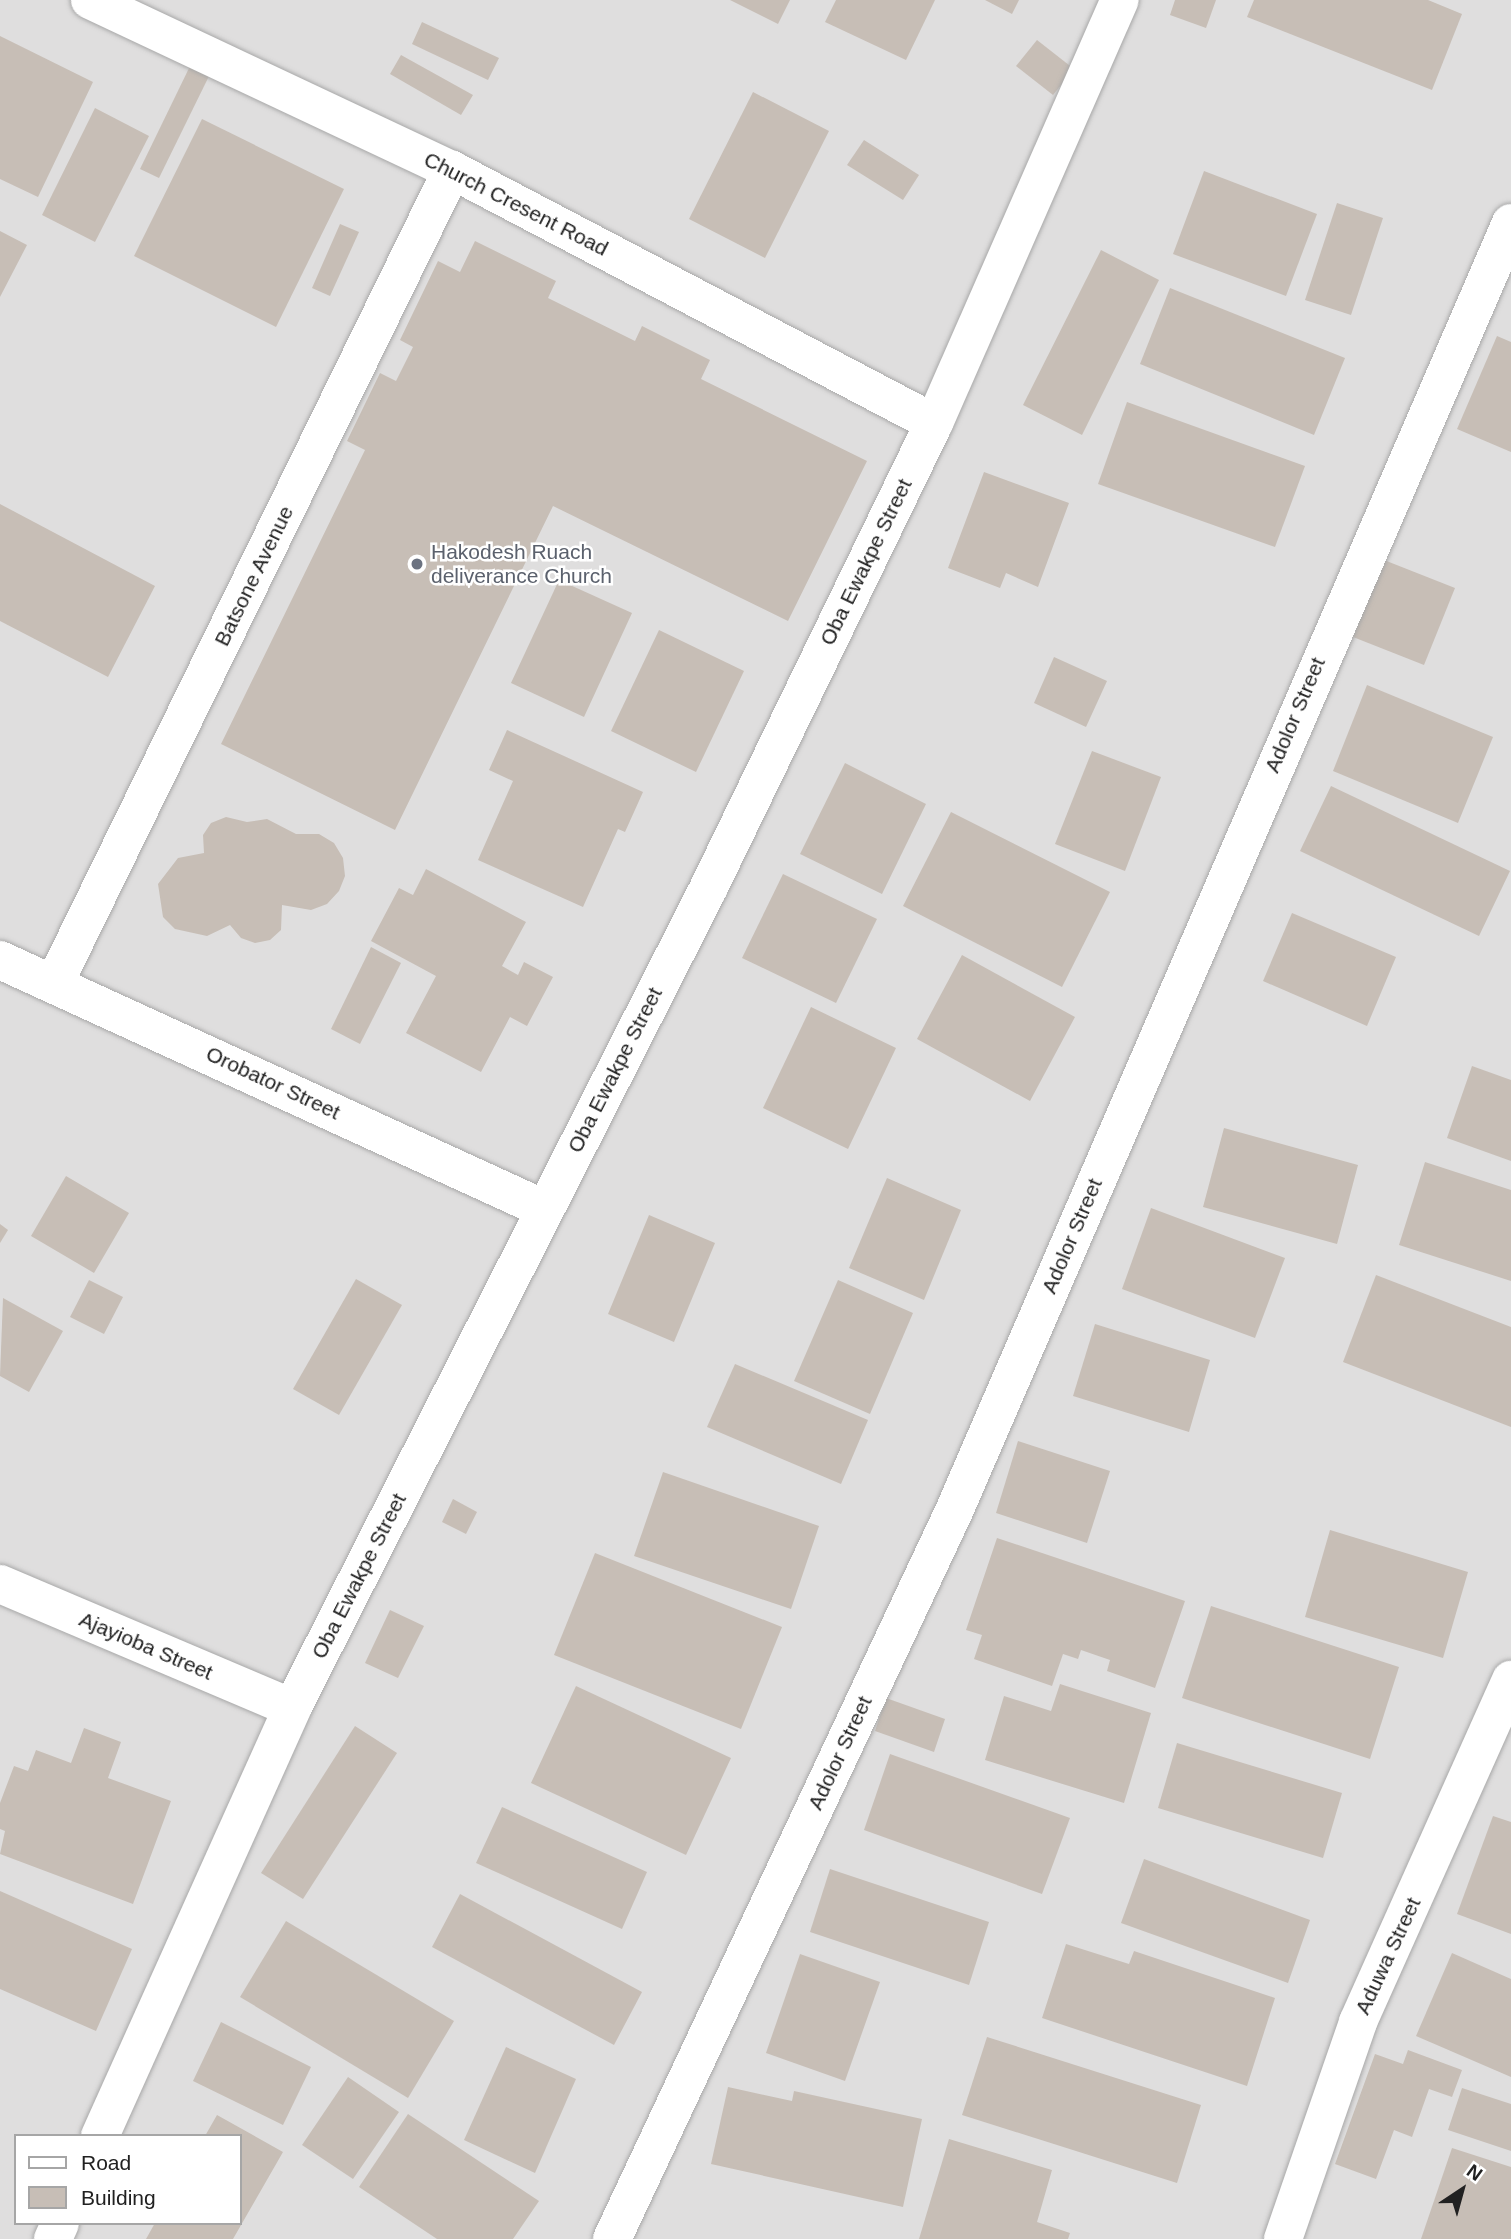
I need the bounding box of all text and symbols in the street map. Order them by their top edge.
street label: Church Cresent Road [420,147,612,261]
street label: Oba Ewakpe Street [815,475,917,649]
street label: Batsone Avenue [209,501,299,651]
place label: Hakodesh Ruach deliverance Church [431,539,612,589]
marker: Hakodesh Ruach deliverance Church [409,556,425,572]
street label: Adolor Street [1259,654,1331,776]
street label: Oba Ewakpe Street [562,983,668,1157]
street label: Orobator Street [202,1041,344,1125]
street label: Adolor Street [1036,1175,1108,1297]
street label: Oba Ewakpe Street [306,1489,412,1663]
street label: Ajayioba Street [76,1607,216,1685]
street label: Adolor Street [803,1692,877,1814]
street label: Aduwa Street [1350,1894,1426,2018]
legend [14,2134,242,2225]
text: Road [81,2151,131,2174]
north arrow [1427,2155,1497,2225]
text: N [1463,2160,1486,2185]
text: Building [81,2186,156,2209]

